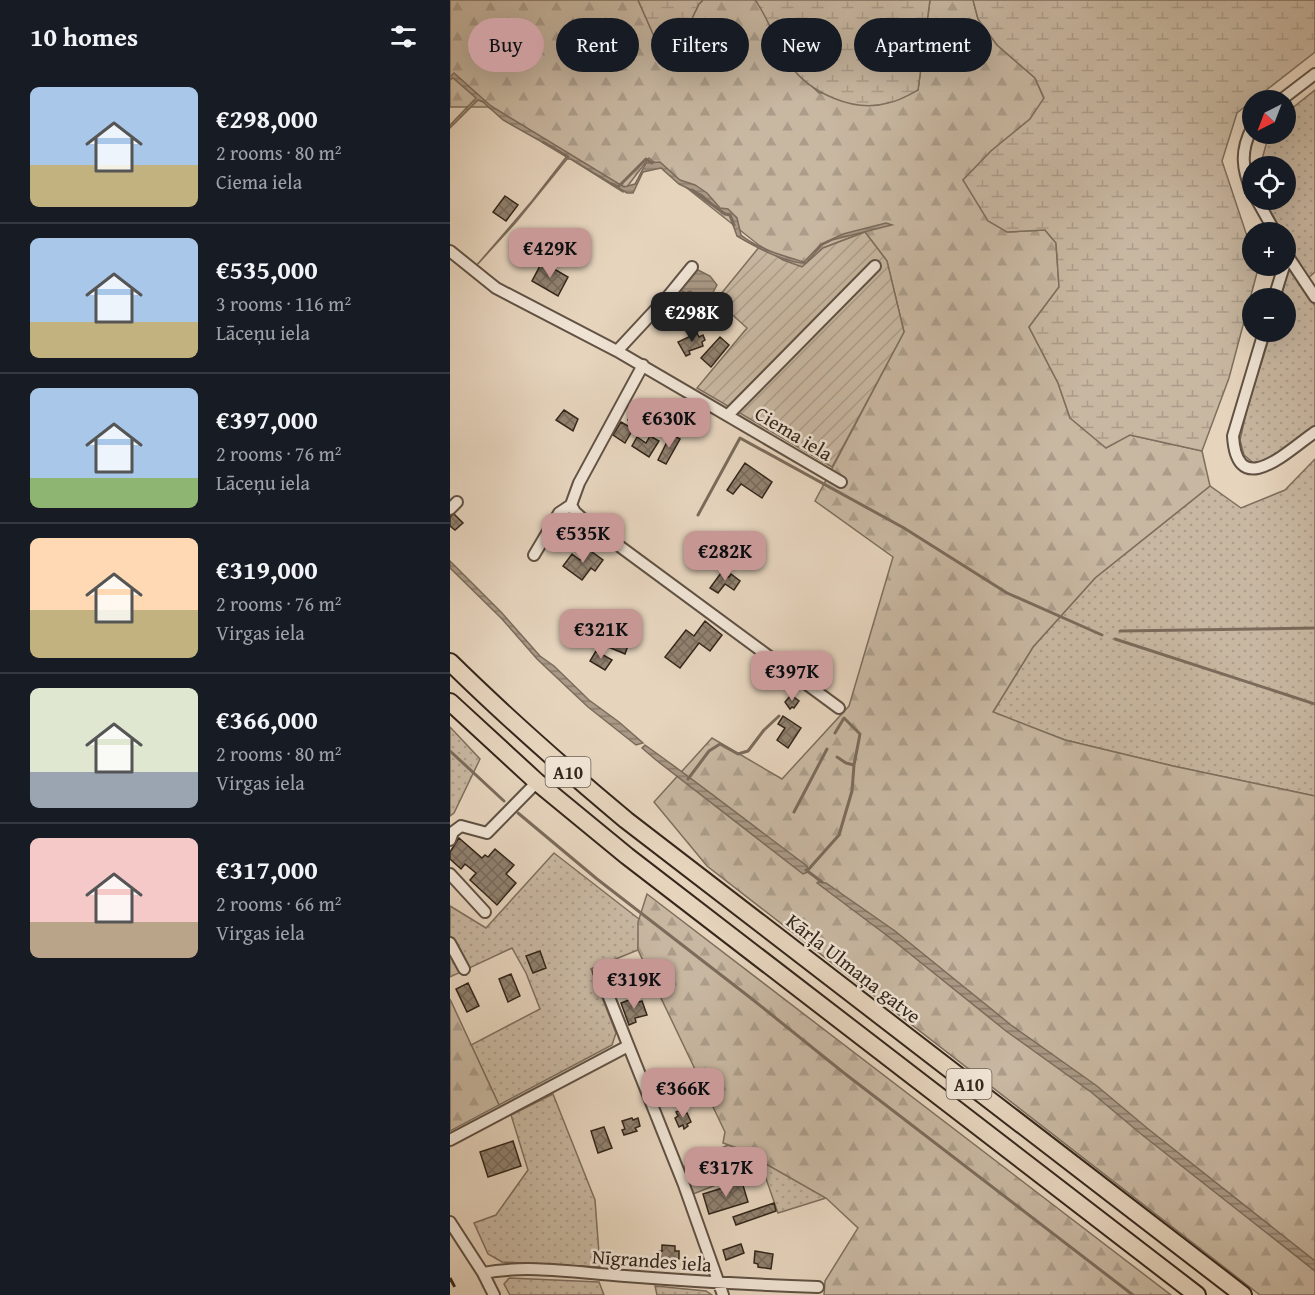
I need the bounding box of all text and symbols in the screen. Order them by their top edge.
text: 10 homes [30,17,138,56]
chip: Buy [468,18,544,72]
chip: Rent [556,18,639,72]
chip: Filters [651,18,749,72]
chip: New [761,18,842,72]
chip: Apartment [854,18,992,72]
icon: filters [387,20,420,53]
north arrow [1242,90,1296,144]
map controls [1242,90,1296,342]
text: €298,000 [216,99,318,138]
icon: home [78,111,150,183]
text: 2 rooms · 80 m² [216,138,342,167]
button: locate [1242,156,1296,210]
text: Ciema iela [216,167,302,196]
button: + [1242,222,1296,276]
pin: €429K [508,228,592,279]
text: €429K [523,233,577,262]
text: €535,000 [216,250,318,289]
icon: home [78,262,150,334]
button: − [1242,288,1296,342]
text: 3 rooms · 116 m² [216,289,351,318]
pin: €298K [650,292,734,343]
text: €298K [665,297,719,326]
text: Lāceņu iela [216,318,310,347]
pin: €630K [627,398,711,449]
street label: Ciema iela [750,398,839,468]
text: €397,000 [216,400,318,439]
text: €630K [642,403,696,432]
icon: home [78,412,150,484]
text: 2 rooms · 76 m² [216,439,342,468]
text: Lāceņu iela [216,468,310,497]
pin: €535K [541,513,625,564]
text: €535K [556,518,610,547]
pin: €282K [683,531,767,582]
text: €282K [698,536,752,565]
text: €319,000 [216,550,318,589]
icon: home [78,562,150,634]
text: 2 rooms · 76 m² [216,589,342,618]
pin: €321K [559,609,643,660]
text: €321K [574,614,628,643]
text: Virgas iela [216,618,305,647]
pin: €397K [750,651,834,702]
text: €397K [765,656,819,685]
text: €366,000 [216,700,318,739]
icon: home [78,712,150,784]
text: 2 rooms · 80 m² [216,739,342,768]
road number: A10 [546,757,590,787]
text: Virgas iela [216,768,305,797]
text: €317,000 [216,850,318,889]
icon: home [78,862,150,934]
text: 2 rooms · 66 m² [216,889,342,918]
street label: Kārļa Ulmaņa gatve [780,906,928,1030]
text: Virgas iela [216,918,305,947]
pin: €319K [592,959,676,1010]
text: €319K [607,964,661,993]
pin: €366K [641,1068,725,1119]
road number: A10 [946,1069,992,1099]
text: €366K [656,1073,710,1102]
pin: €317K [684,1147,768,1198]
text: €317K [699,1152,753,1181]
street label: Nīgrandes iela [591,1241,713,1279]

